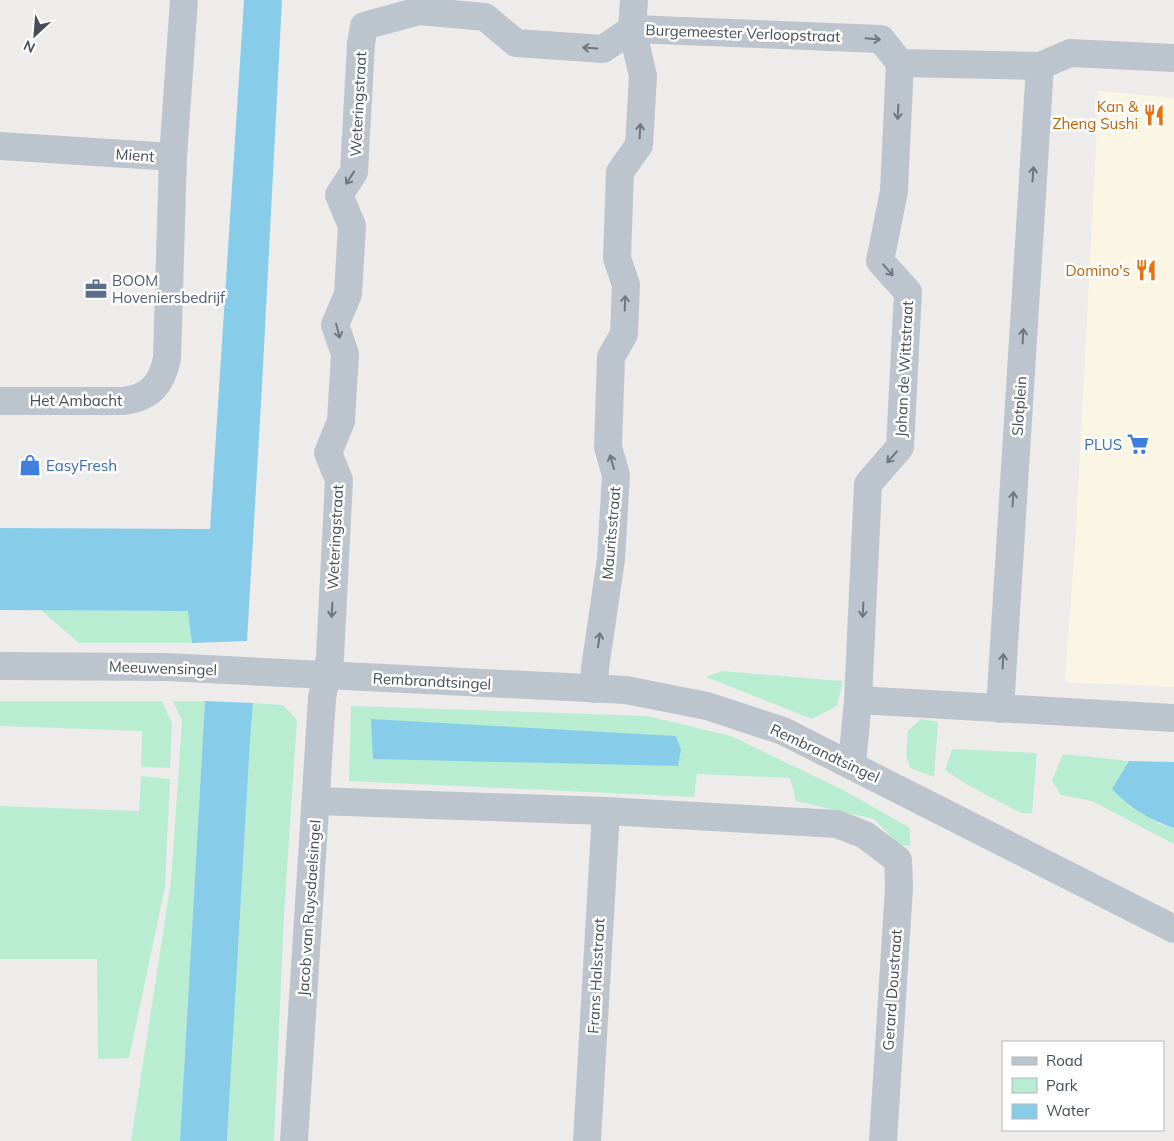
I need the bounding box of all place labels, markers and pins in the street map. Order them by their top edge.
place label: Kan & Zheng Sushi [1053,97,1139,133]
restaurant icon: Kan & Zheng Sushi [1141,102,1167,128]
restaurant icon: Domino's [1133,257,1159,283]
place label: Domino's [1065,261,1130,280]
place label: BOOM Hoveniersbedrijf [112,271,226,307]
office icon: BOOM Hoveniersbedrijf [83,276,109,302]
supermarket icon: PLUS [1125,431,1151,457]
place label: PLUS [1084,435,1122,454]
shop icon: EasyFresh [17,452,43,478]
place label: EasyFresh [46,456,117,475]

